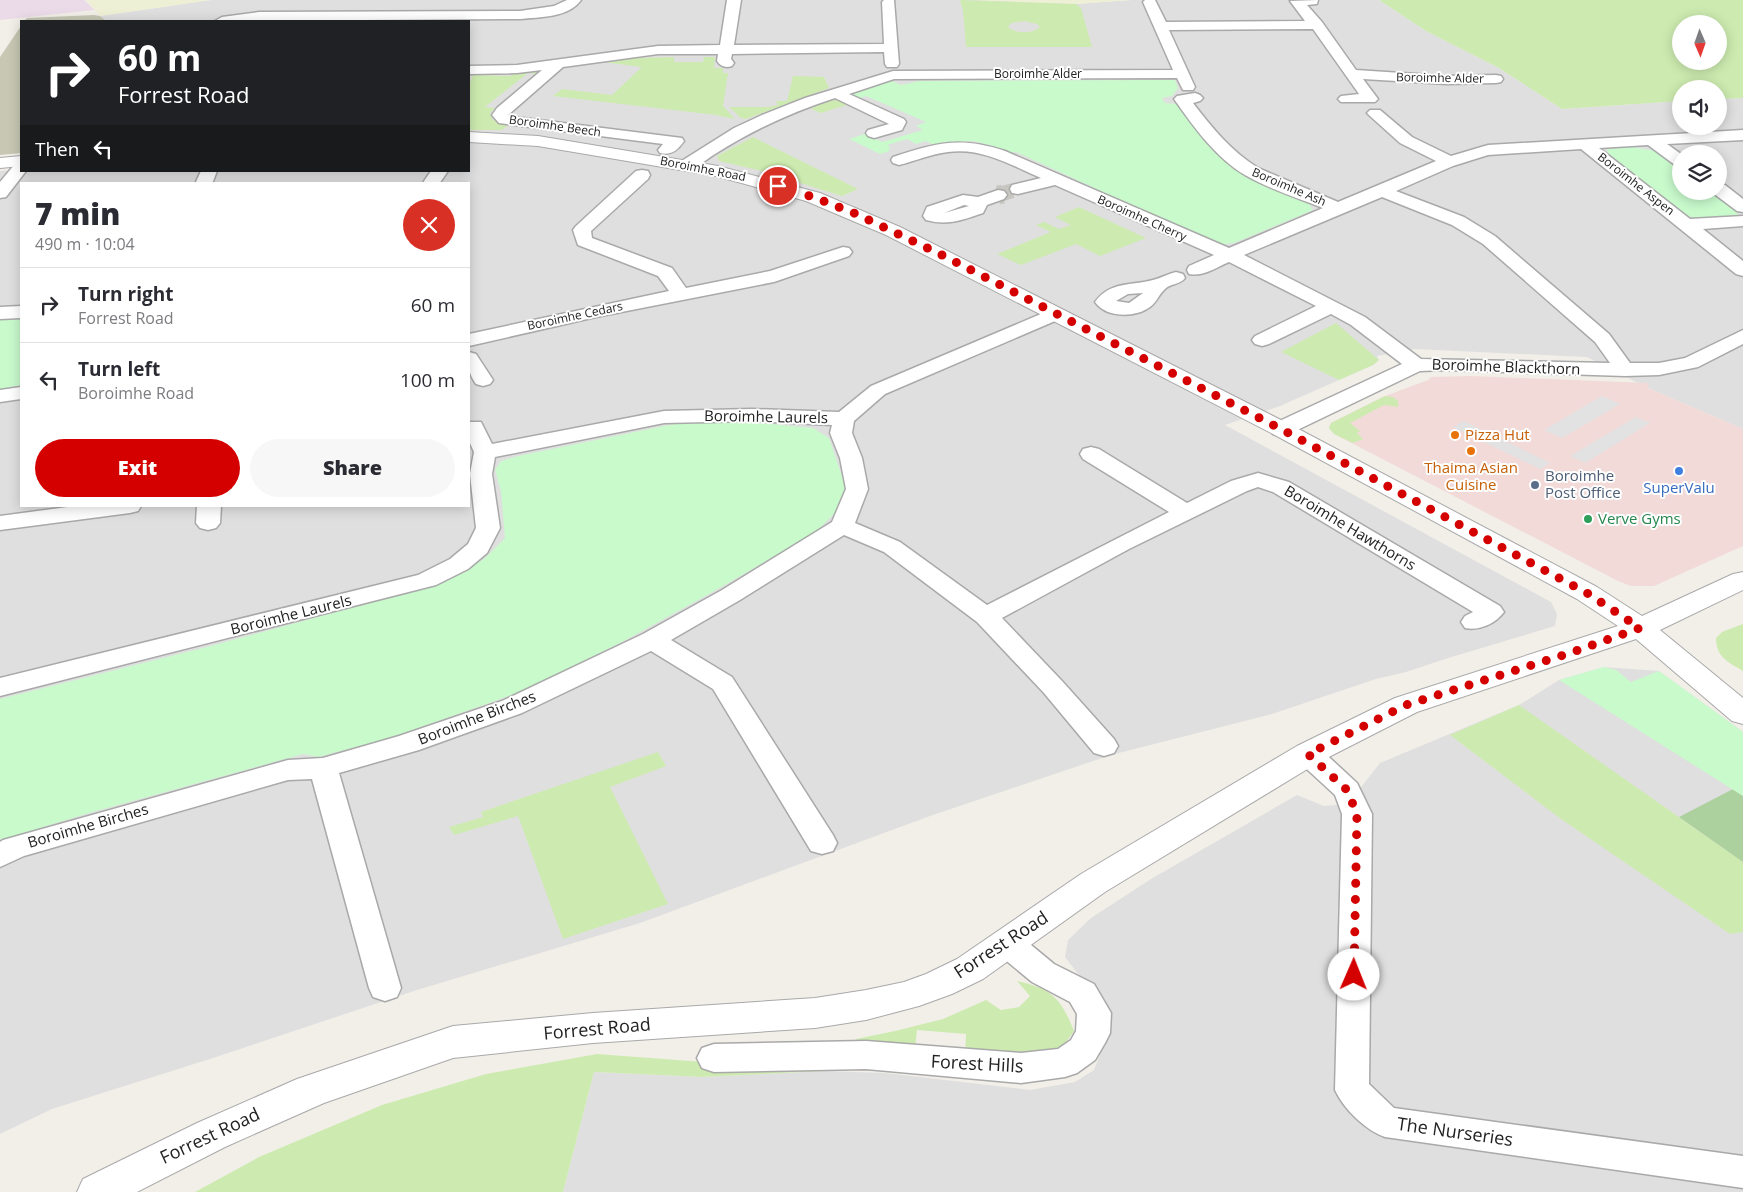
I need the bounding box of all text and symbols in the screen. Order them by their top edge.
north arrow [1672,15,1728,70]
map controls [1672,15,1727,200]
text: 60 m [118,34,201,81]
icon: right [35,40,100,105]
street label: Boroimhe Alder [994,65,1082,82]
street label: Boroimhe Alder [1396,68,1484,87]
text: Forrest Road [118,79,249,109]
button: sound [1672,80,1727,135]
street label: Boroimhe Beech [508,111,602,140]
icon: left [89,135,117,163]
text: Then [35,136,79,162]
button: layers [1672,145,1727,200]
street label: Boroimhe Aspen [1594,148,1678,219]
street label: Boroimhe Road [659,152,747,185]
street label: Boroimhe Ash [1249,163,1329,210]
pin [757,165,799,207]
icon: arrive [764,172,792,200]
street label: Boroimhe Cherry [1095,190,1190,245]
text: 7 min [35,193,120,234]
button: close [403,199,455,251]
text: 490 m · 10:04 [35,233,135,255]
text: Turn right [78,281,173,307]
icon: right [35,291,63,319]
text: 60 m [411,292,455,318]
street label: Boroimhe Cedars [525,297,625,334]
text: Forrest Road [78,307,174,329]
street label: Boroimhe Blackthorn [1431,353,1581,379]
text: Turn left [78,356,160,382]
icon: left [35,366,63,394]
text: 100 m [400,367,455,393]
text: Boroimhe Road [78,382,194,404]
street label: Boroimhe Laurels [704,405,828,427]
place label: Pizza Hut [1465,424,1530,444]
marker: Pizza Hut [1449,429,1461,441]
button: Exit [35,439,240,497]
button: Share [250,439,455,497]
marker: Thaima Asian Cuisine [1465,445,1477,457]
place label: Thaima Asian Cuisine [1424,457,1518,494]
place label: Boroimhe Post Office [1545,465,1621,502]
marker: SuperValu [1673,465,1685,477]
place label: SuperValu [1643,477,1715,497]
marker: Boroimhe Post Office [1529,479,1541,491]
street label: Boroimhe Hawthorns [1281,480,1420,574]
place label: Verve Gyms [1598,508,1681,528]
marker: Verve Gyms [1582,513,1594,525]
street label: Boroimhe Laurels [228,589,353,639]
street label: Boroimhe Birches [415,685,538,749]
street label: Boroimhe Birches [25,798,150,852]
street label: Forrest Road [949,905,1052,984]
position arrow [1327,948,1379,1000]
street label: Forrest Road [542,1011,652,1045]
street label: Forest Hills [930,1049,1024,1077]
street label: Forrest Road [156,1101,263,1169]
street label: The Nurseries [1396,1111,1515,1151]

